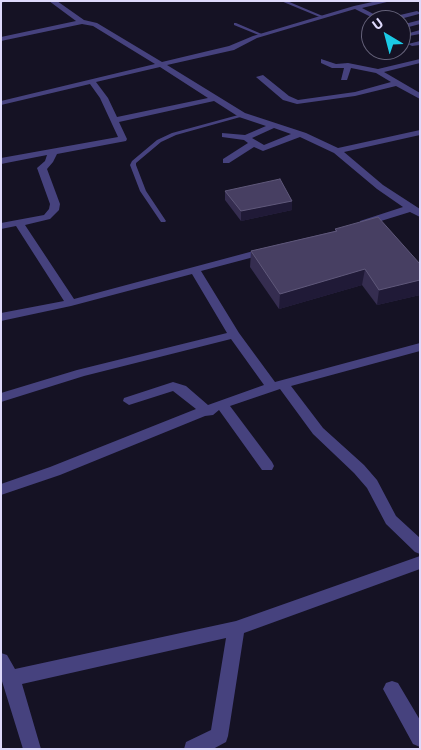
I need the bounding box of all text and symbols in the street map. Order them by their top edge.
north arrow [361,10,411,60]
text: U [368,14,387,34]

